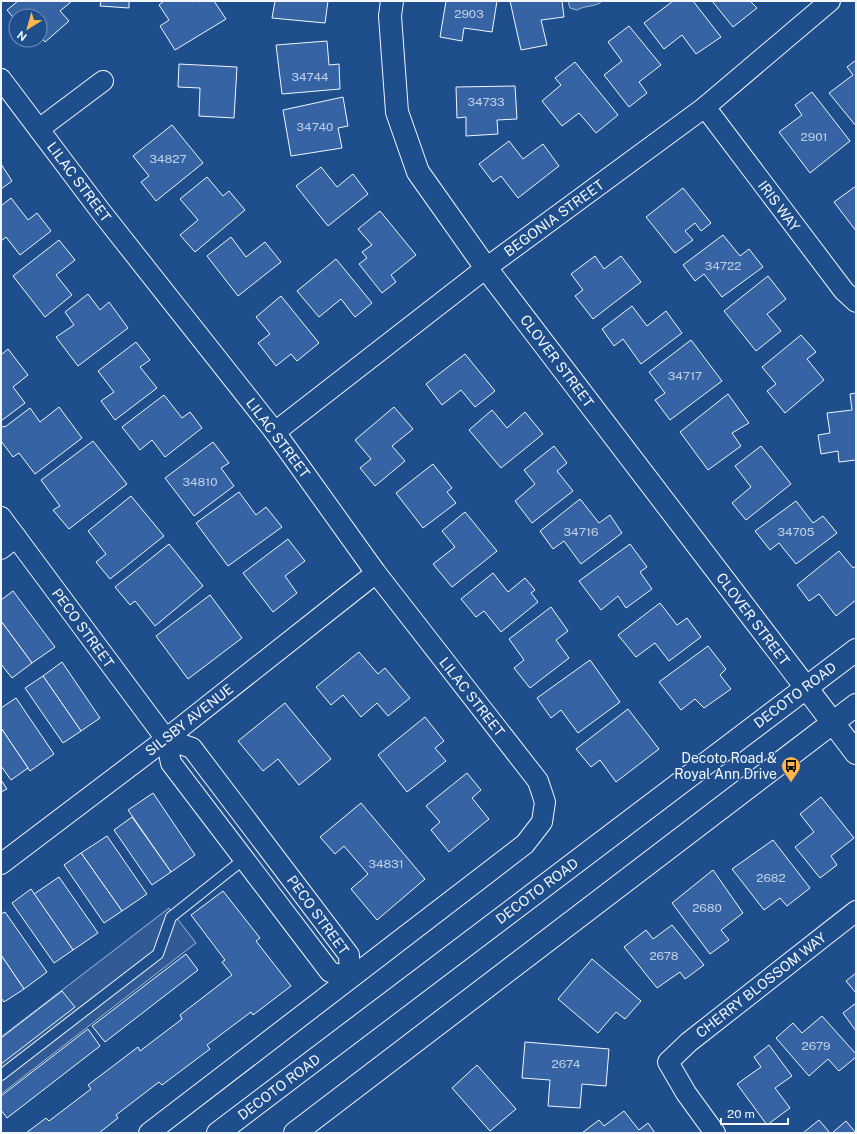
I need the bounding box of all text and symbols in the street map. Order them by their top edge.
house number: 2903 [454,7,484,21]
north arrow [8,8,48,48]
text: N [15,29,29,43]
house number: 34744 [291,70,329,84]
house number: 34733 [467,95,505,109]
house number: 34740 [297,120,333,134]
house number: 2901 [801,130,827,144]
street label: LILAC STREET [44,139,114,225]
house number: 34827 [149,152,187,166]
street label: BEGONIA STREET [501,176,607,260]
street label: IRIS WAY [755,178,803,235]
house number: 34722 [705,259,741,273]
street label: CLOVER STREET [517,312,597,410]
house number: 34717 [668,369,702,383]
street label: LILAC STREET [243,395,313,481]
house number: 34810 [182,475,218,489]
house number: 34716 [564,525,598,539]
house number: 34705 [777,525,815,539]
street label: CLOVER STREET [713,570,793,668]
street label: PECO STREET [49,585,117,671]
street label: LILAC STREET [436,654,508,740]
street label: DECOTO ROAD [751,659,839,731]
street label: SILSBY AVENUE [142,681,236,759]
place label: Decoto Road & Royal Ann Drive [674,750,777,782]
bus stop icon: Decoto Road & Royal Ann Drive [780,755,802,783]
street label: DECOTO ROAD [493,855,581,927]
house number: 34831 [368,857,404,871]
house number: 2682 [756,871,786,885]
street label: PECO STREET [284,872,352,958]
house number: 2680 [692,901,722,915]
street label: CHERRY BLOSSOM WAY [693,929,830,1041]
house number: 2678 [649,949,679,963]
house number: 2679 [802,1039,830,1053]
street label: DECOTO ROAD [235,1051,323,1123]
house number: 2674 [552,1057,581,1071]
scale bar [721,1100,788,1126]
text: 20 m [727,1107,755,1121]

